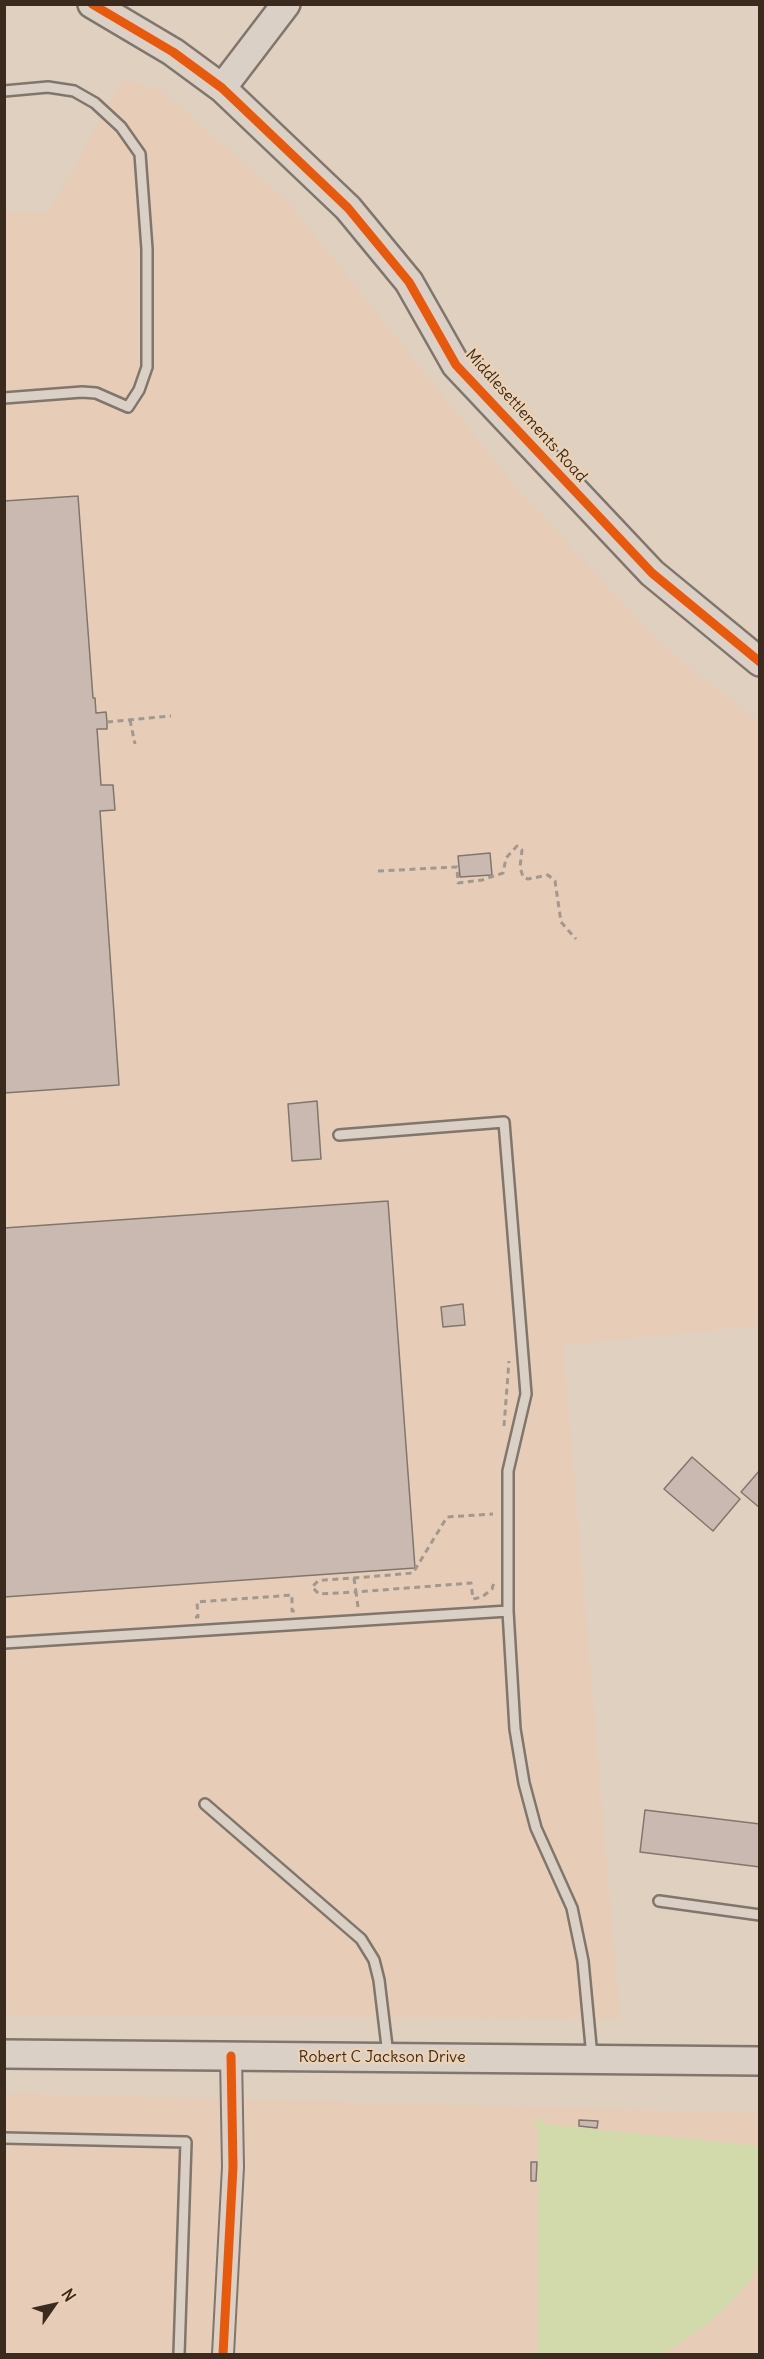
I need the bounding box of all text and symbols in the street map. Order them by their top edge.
street label: Middlesettlements Road [461,346,591,486]
street label: Robert C Jackson Drive [298,2047,466,2067]
north arrow [24,2275,84,2335]
text: N [58,2285,80,2305]

